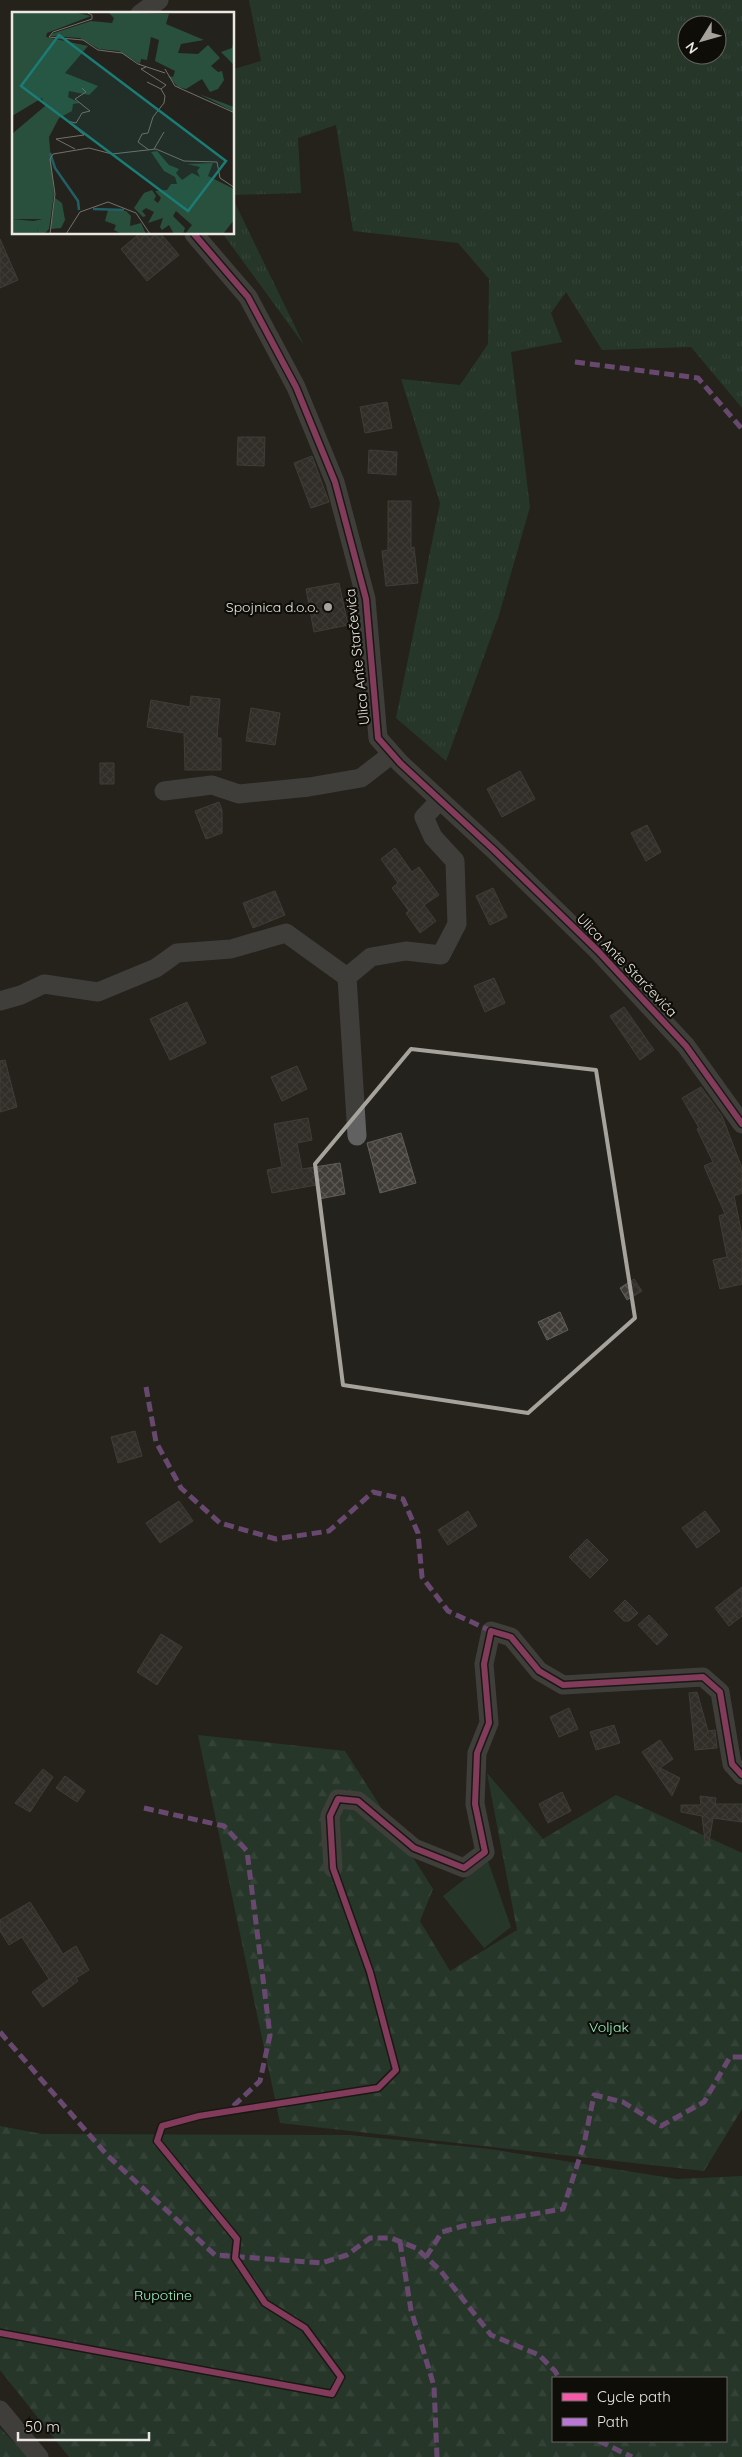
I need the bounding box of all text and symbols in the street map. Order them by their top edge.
inset map [12,12,235,235]
north arrow [677,15,727,65]
text: N [681,38,702,57]
street label: Ulica Ante Starčevića [341,588,373,726]
place label: Spojnica d.o.o. [226,598,318,616]
marker: Spojnica d.o.o. [322,601,334,613]
street label: Ulica Ante Starčevića [573,909,681,1021]
park label: Voljak [589,2018,629,2036]
park label: Rupotine [134,2286,192,2304]
legend [552,2377,727,2442]
text: Cycle path [597,2387,671,2406]
scale bar [18,2410,149,2442]
text: Path [597,2412,629,2431]
text: 50 m [25,2417,60,2436]

